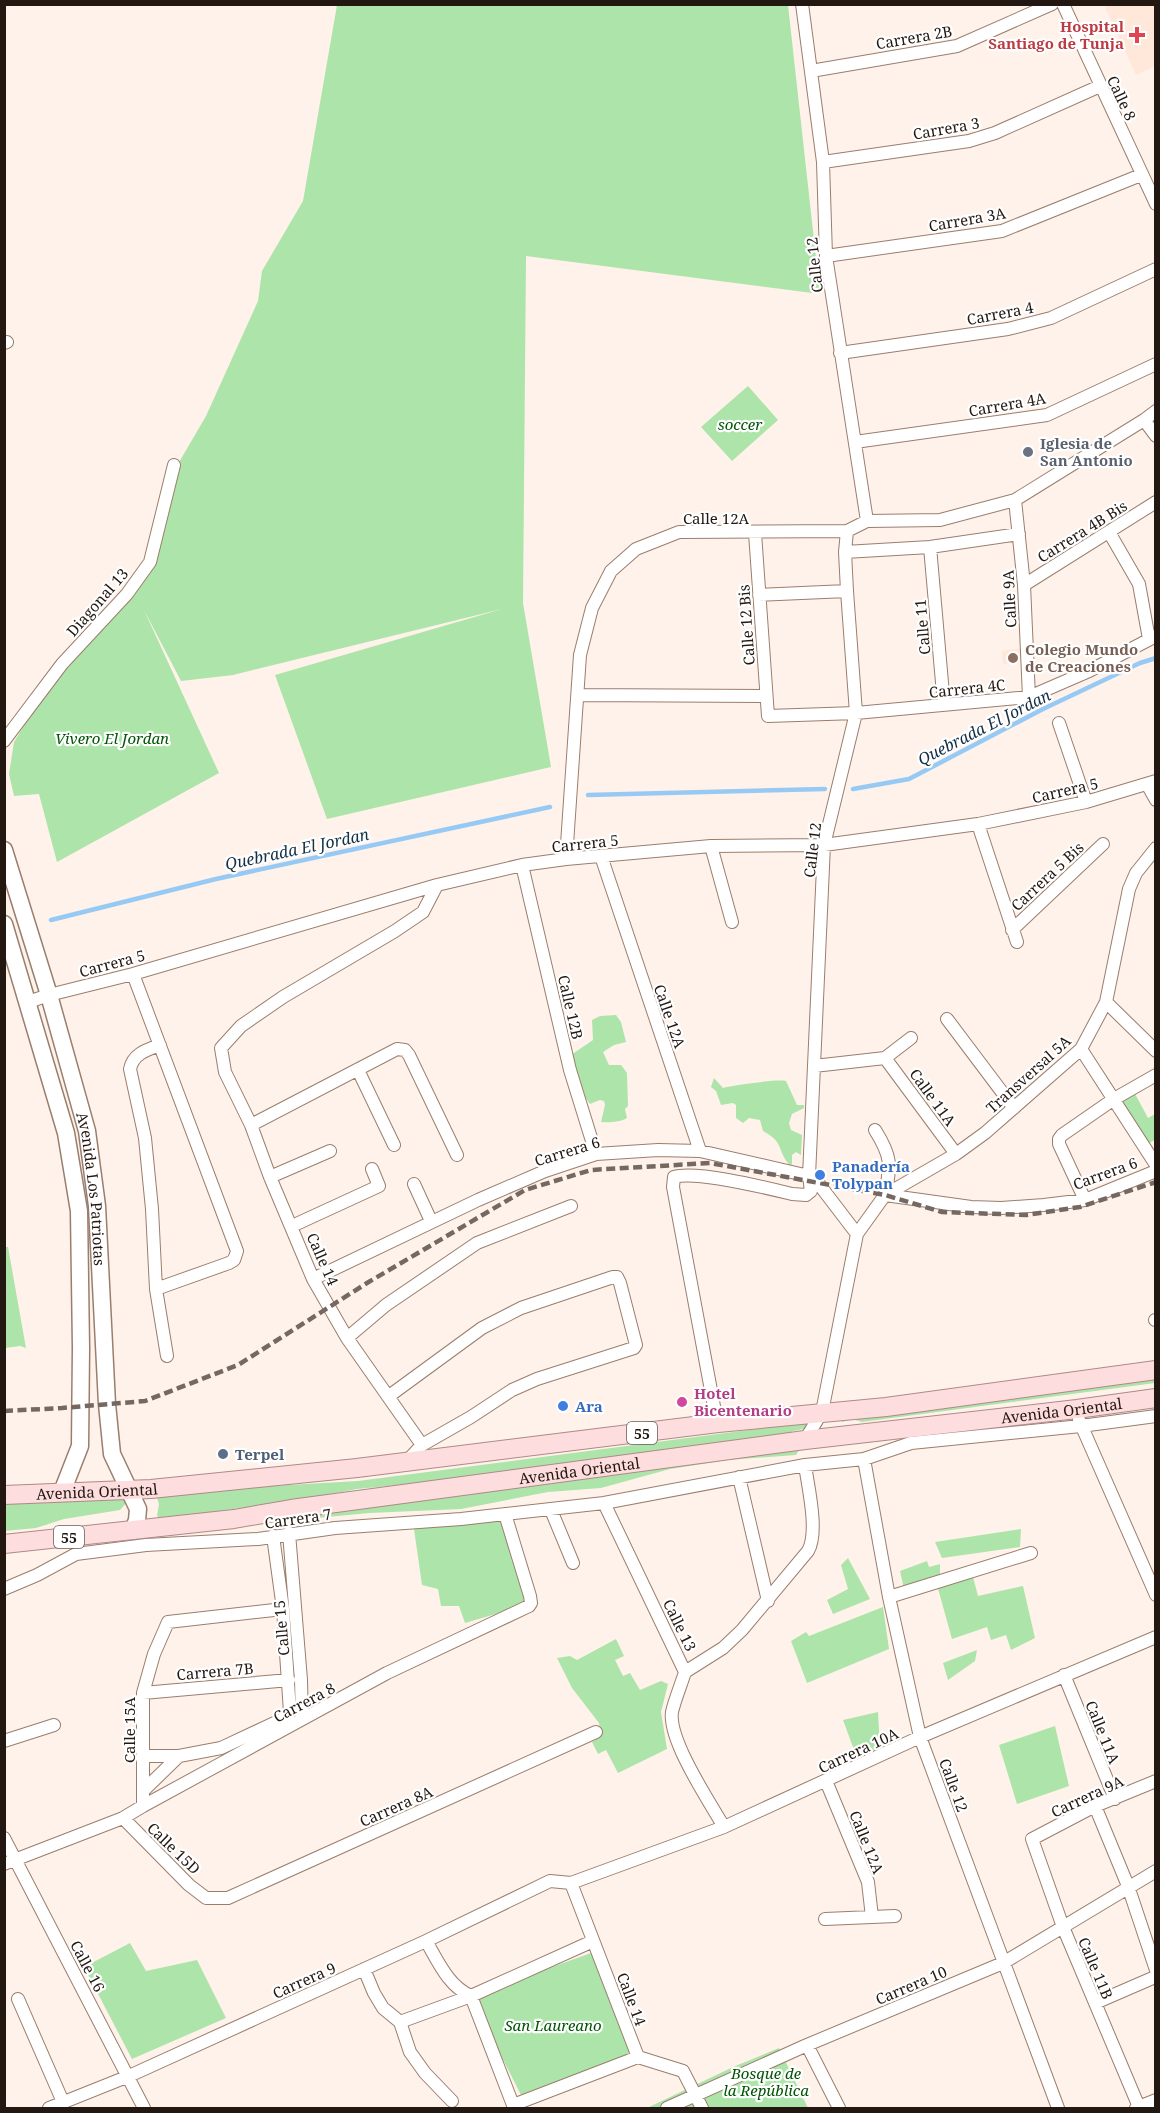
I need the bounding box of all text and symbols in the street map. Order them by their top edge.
place label: Hospital Santiago de Tunja [988,16,1125,53]
street label: Carrera 2B [874,20,954,54]
marker: Hospital Santiago de Tunja [1128,26,1146,44]
street label: Calle 8 [1103,72,1141,124]
street label: Carrera 3 [911,112,981,144]
street label: Carrera 3A [927,202,1007,236]
street label: Calle 12 [801,236,827,294]
street label: Carrera 4 [965,297,1036,329]
street label: Carrera 4A [967,387,1047,421]
park label: soccer [718,414,763,434]
place label: Iglesia de San Antonio [1040,433,1133,470]
marker: Iglesia de San Antonio [1021,445,1035,459]
street label: Carrera 4B Bis [1033,495,1131,567]
street label: Calle 12A [683,508,750,528]
street label: Diagonal 13 [62,564,132,640]
street label: Calle 9A [997,569,1020,628]
street label: Calle 12 Bis [733,584,759,666]
street label: Calle 11 [910,598,934,656]
place label: Colegio Mundo de Creaciones [1025,639,1138,676]
marker: Colegio Mundo de Creaciones [1006,651,1020,665]
street label: Carrera 4C [928,674,1006,702]
water label: Quebrada El Jordan [914,684,1055,770]
park label: Vivero El Jordan [55,728,169,748]
street label: Carrera 5 [1030,773,1100,807]
street label: Calle 12 [799,821,825,879]
water label: Quebrada El Jordan [223,823,371,875]
street label: Carrera 5 [550,830,620,856]
street label: Carrera 5 Bis [1006,837,1088,915]
street label: Carrera 5 [77,945,147,981]
street label: Calle 12B [554,973,588,1041]
street label: Calle 12A [650,981,690,1051]
street label: Transversal 5A [981,1030,1075,1117]
street label: Calle 11A [905,1064,961,1130]
street label: Avenida Los Patriotas [72,1109,110,1266]
street label: Carrera 6 [532,1132,602,1170]
street label: Carrera 6 [1070,1152,1140,1194]
place label: Panadería Tolypan [832,1156,910,1193]
marker: Panadería Tolypan [813,1168,827,1182]
street label: Calle 14 [303,1230,344,1289]
place label: Hotel Bicentenario [694,1383,792,1420]
street label: Avenida Oriental [1000,1393,1124,1428]
marker: Hotel Bicentenario [675,1395,689,1409]
place label: Ara [575,1396,603,1416]
marker: Ara [556,1399,570,1413]
road number: 55 [627,1422,657,1444]
place label: Terpel [235,1444,285,1464]
marker: Terpel [216,1447,230,1461]
street label: Avenida Oriental [518,1452,641,1488]
street label: Avenida Oriental [36,1478,159,1504]
street label: Carrera 7 [263,1503,333,1533]
road number: 55 [54,1526,84,1548]
street label: Calle 13 [659,1596,701,1654]
street label: Calle 15 [269,1599,293,1657]
street label: Carrera 7B [176,1658,254,1684]
street label: Carrera 8 [270,1677,338,1727]
street label: Calle 15A [119,1696,139,1763]
street label: Calle 11A [1081,1698,1125,1767]
street label: Carrera 10A [815,1723,902,1777]
street label: Calle 12 [935,1755,973,1815]
street label: Carrera 9A [1047,1770,1127,1822]
street label: Carrera 8A [356,1781,436,1831]
street label: Calle 12A [845,1808,889,1877]
street label: Calle 15D [143,1818,205,1878]
street label: Calle 11B [1074,1934,1118,2002]
street label: Calle 16 [66,1937,110,1995]
street label: Carrera 9 [269,1957,339,2003]
street label: Carrera 10 [872,1961,950,2009]
street label: Calle 14 [613,1969,652,2029]
park label: San Laureano [504,2015,602,2035]
park label: Bosque de la República [723,2063,809,2100]

